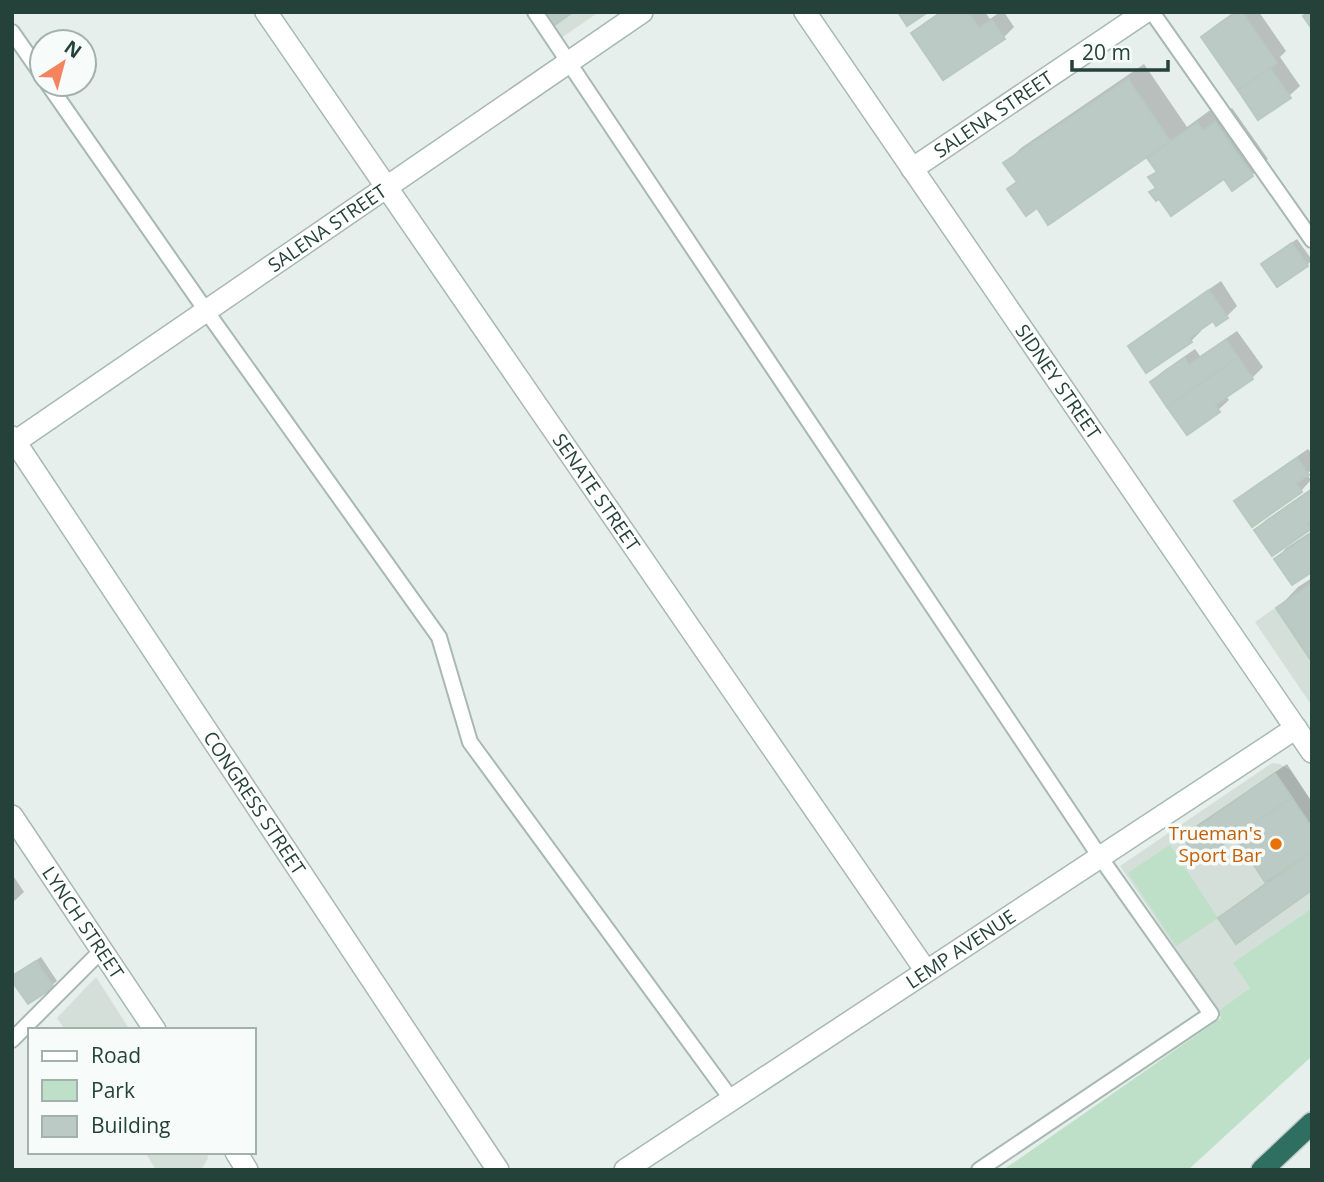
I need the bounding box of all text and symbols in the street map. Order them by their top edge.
north arrow [28,28,98,98]
scale bar [1072,28,1168,72]
text: N [59,34,87,64]
text: 20 m [1082,38,1131,66]
street label: SALENA STREET [929,64,1058,164]
street label: SALENA STREET [263,178,392,278]
street label: SIDNEY STREET [1010,319,1107,445]
street label: SENATE STREET [547,428,647,557]
street label: CONGRESS STREET [198,726,312,880]
place label: Trueman's Sport Bar [1168,820,1262,868]
marker: Trueman's Sport Bar [1268,836,1284,852]
street label: LYNCH STREET [36,861,130,984]
street label: LEMP AVENUE [901,903,1021,995]
legend [28,1028,256,1154]
text: Road [91,1041,141,1069]
text: Park [91,1076,135,1104]
text: Building [91,1111,170,1139]

